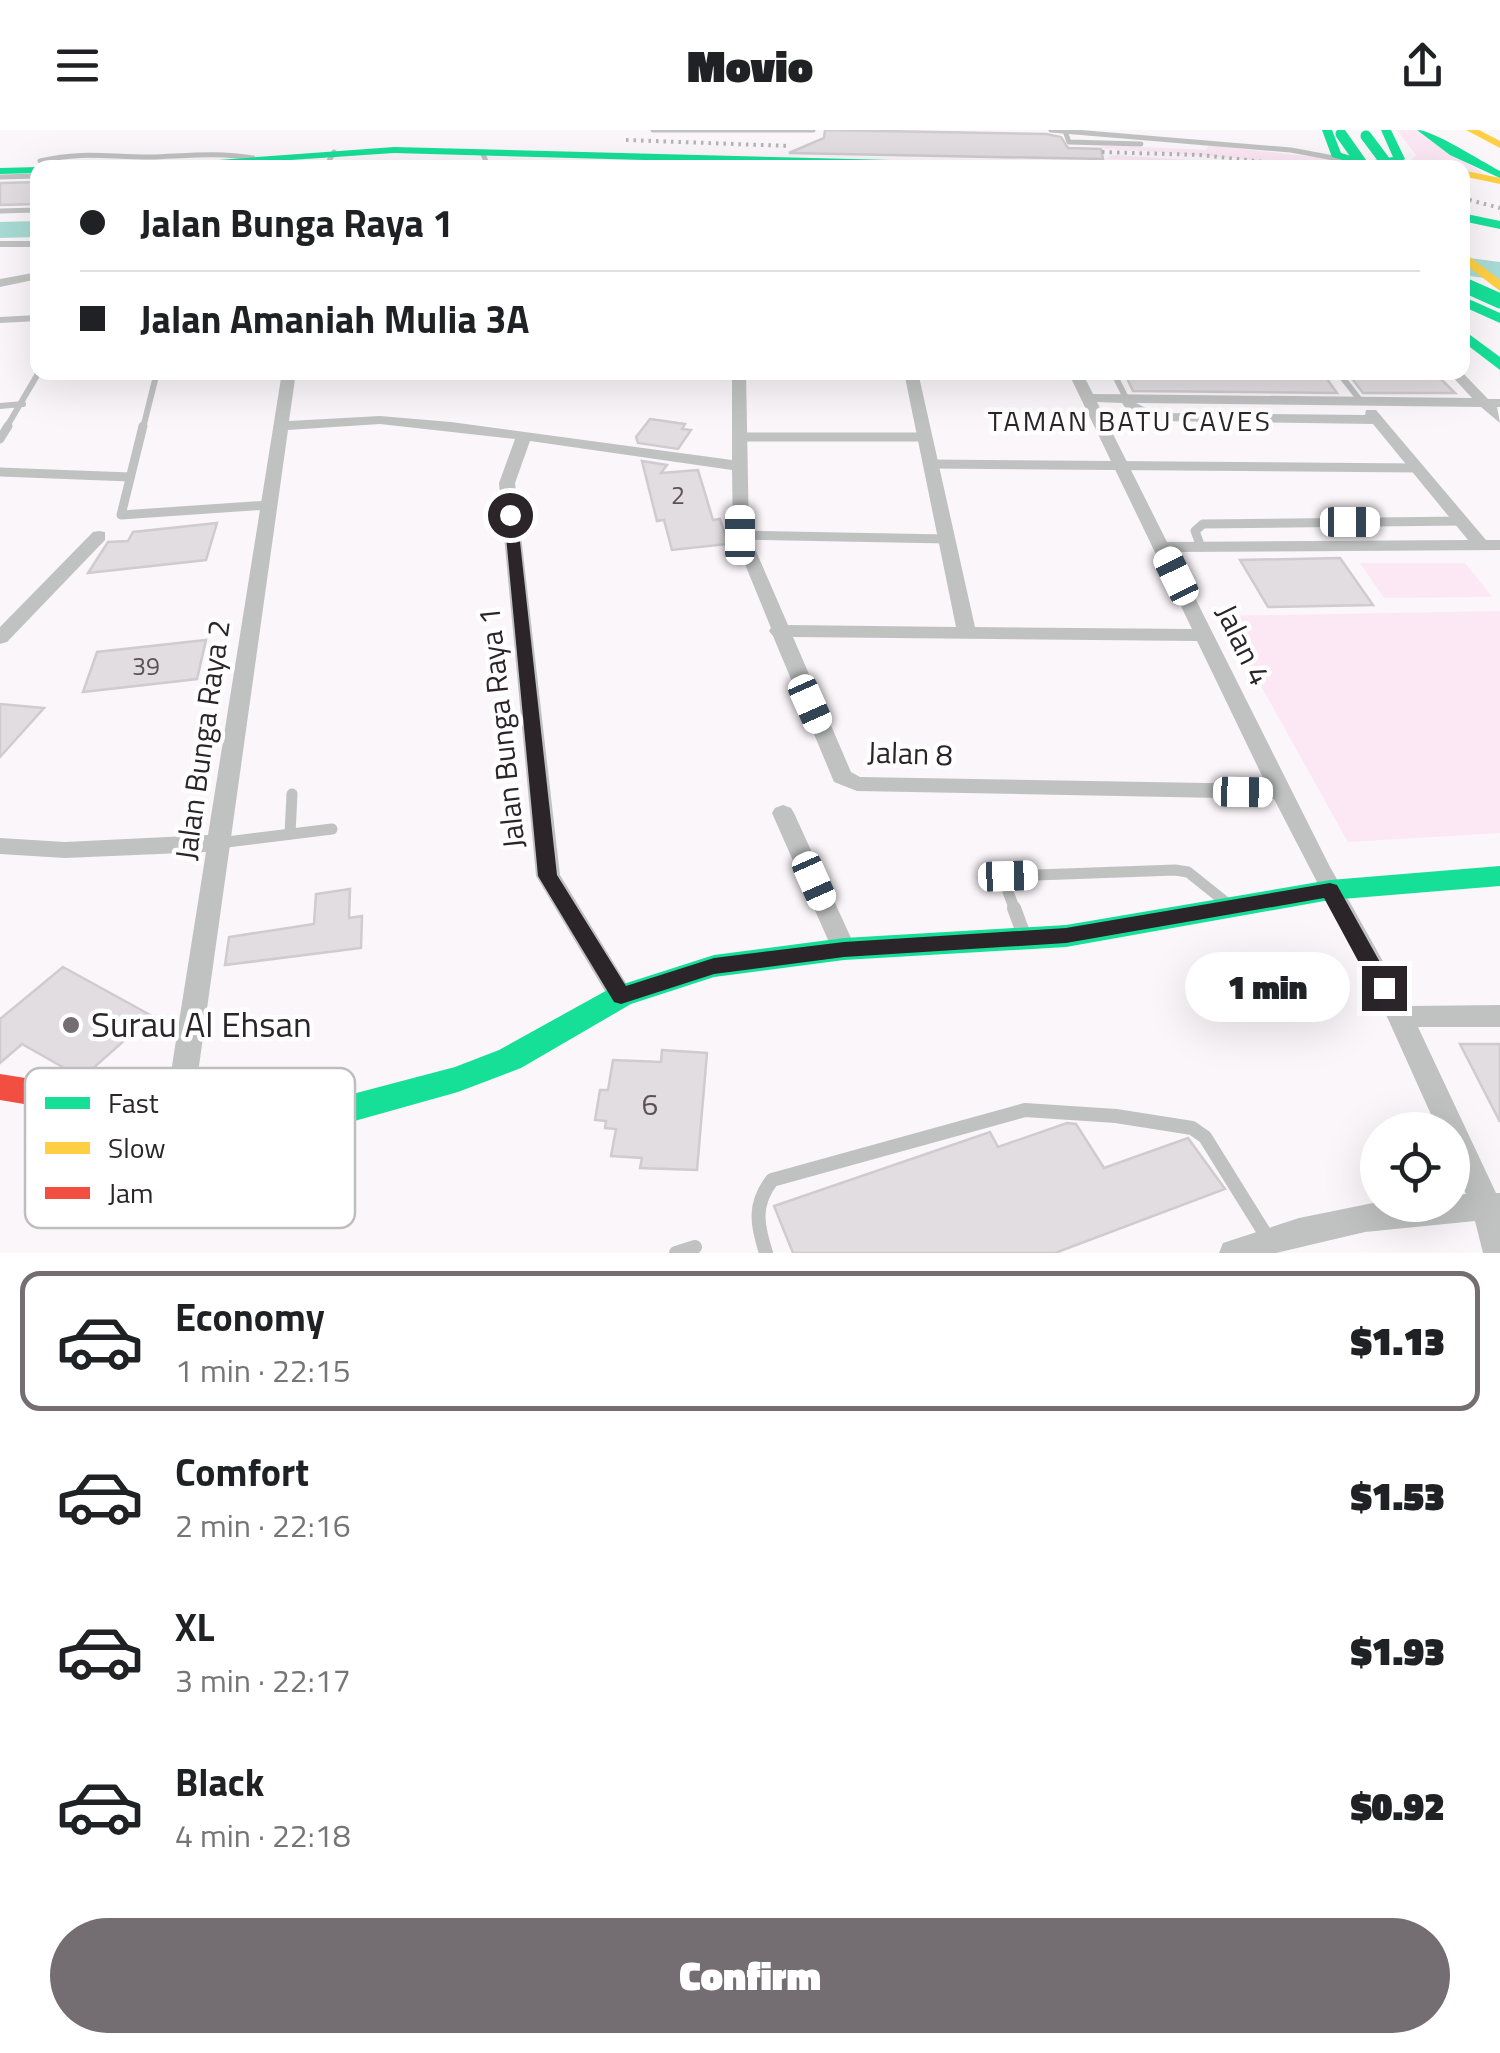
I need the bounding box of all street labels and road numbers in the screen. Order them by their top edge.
street label: Jalan 4 [1205,596,1283,693]
street label: Jalan Bunga Raya 1 [465,605,537,851]
street label: Jalan Bunga Raya 2 [162,617,242,863]
street label: Jalan 8 [867,729,953,777]

